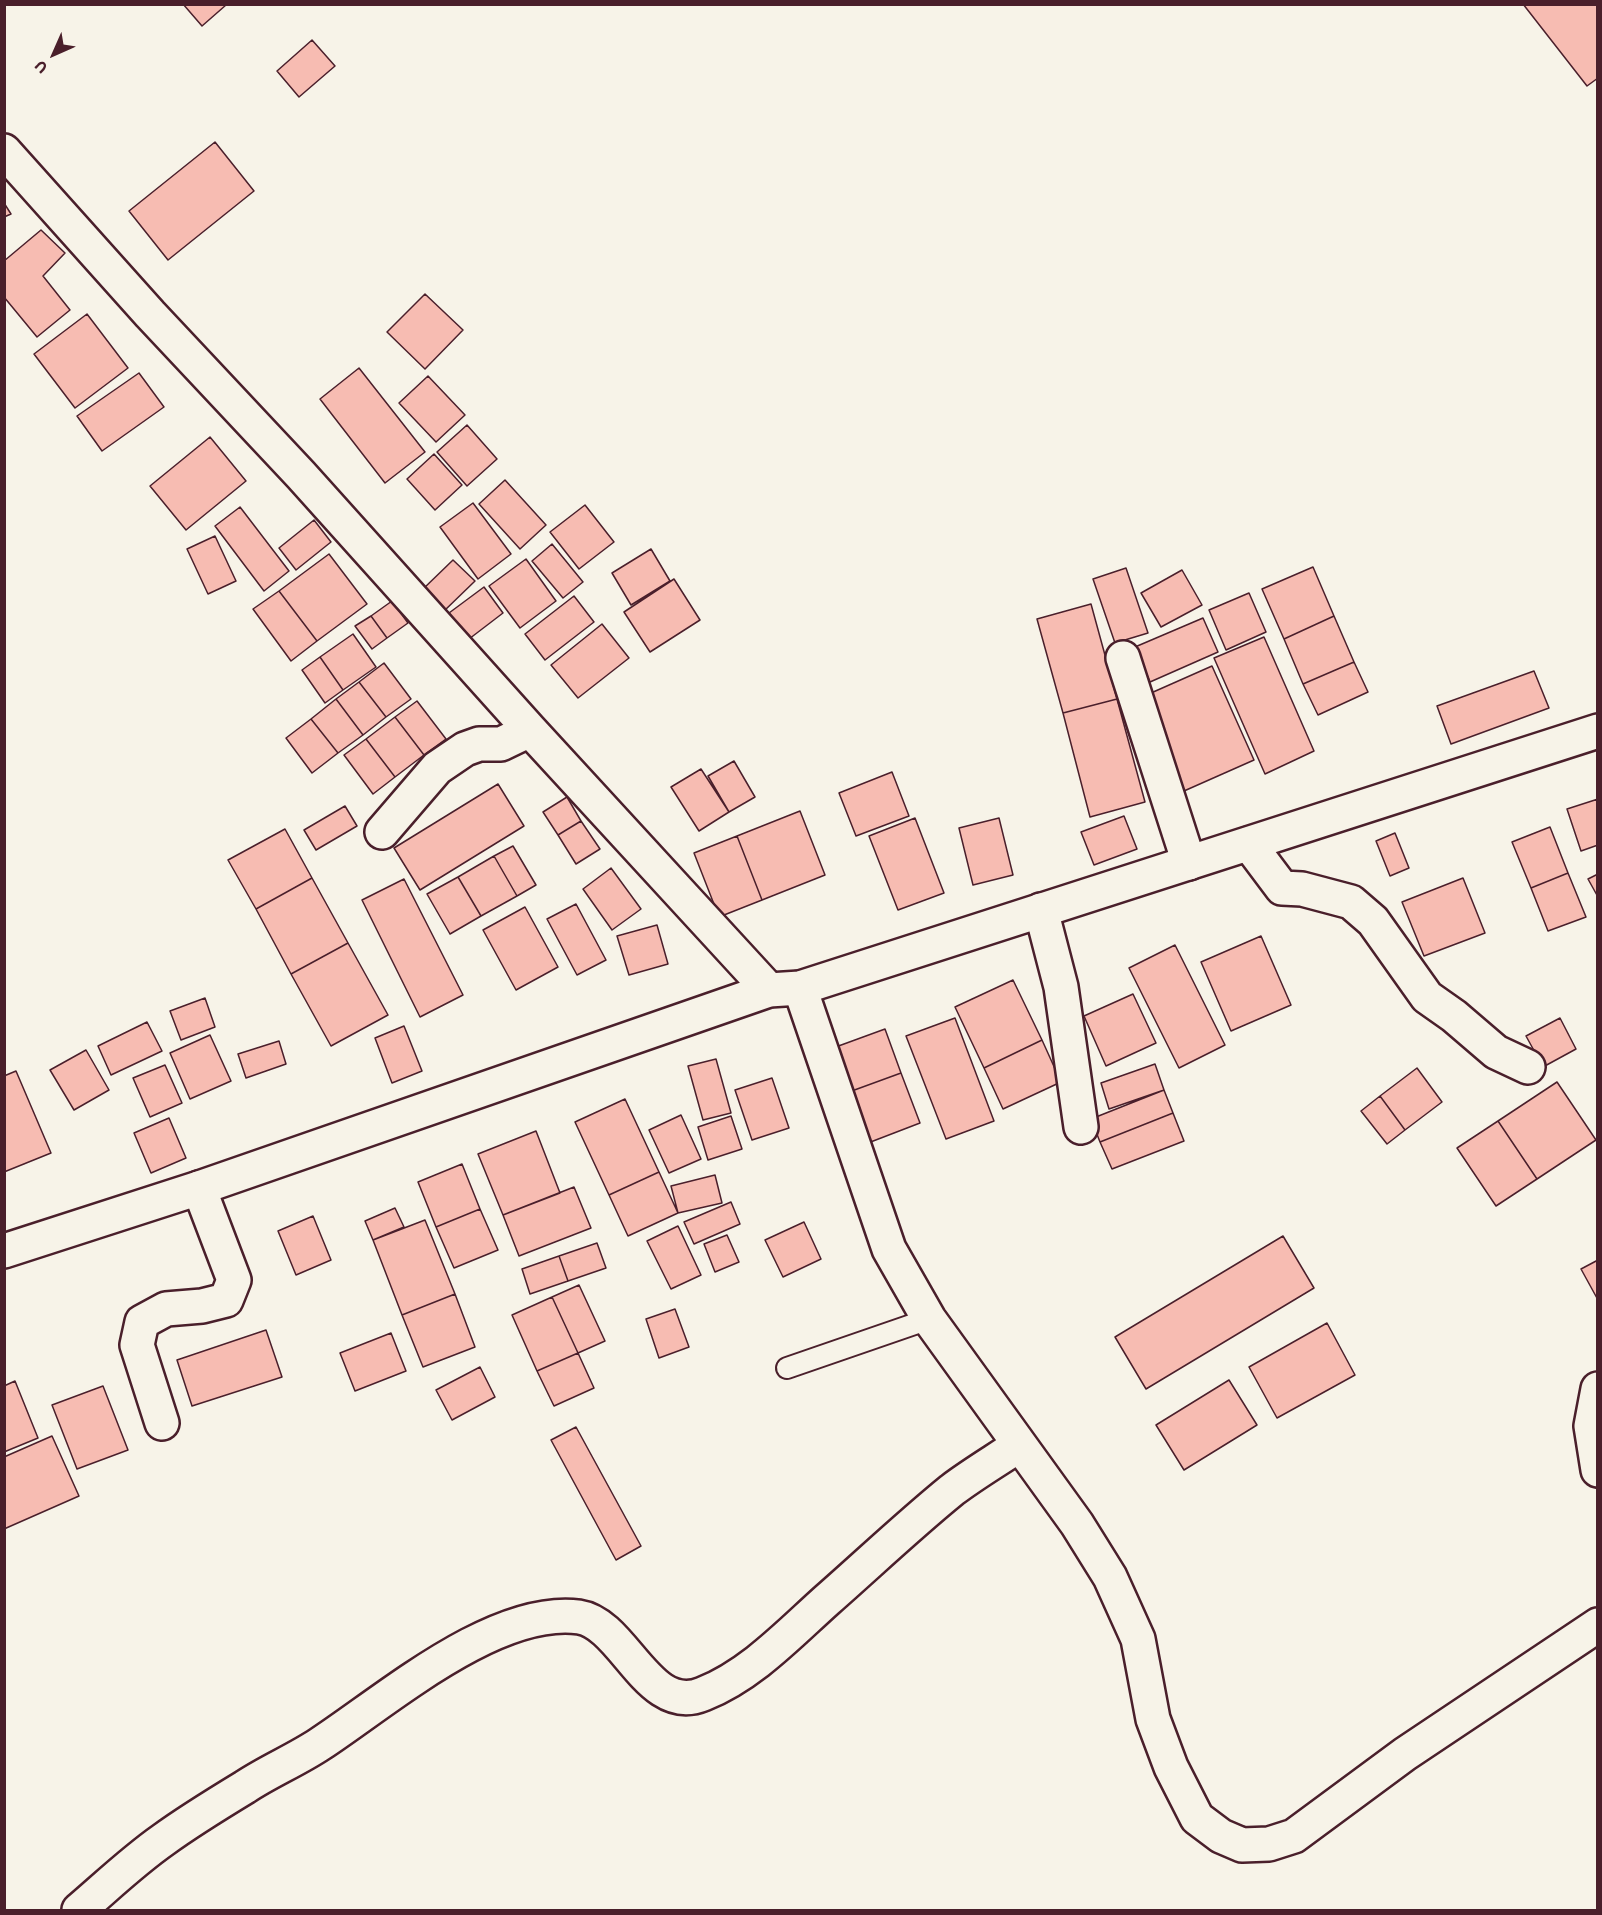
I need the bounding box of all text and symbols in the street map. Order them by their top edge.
north arrow [24,24,84,84]
text: U [30,57,51,78]

